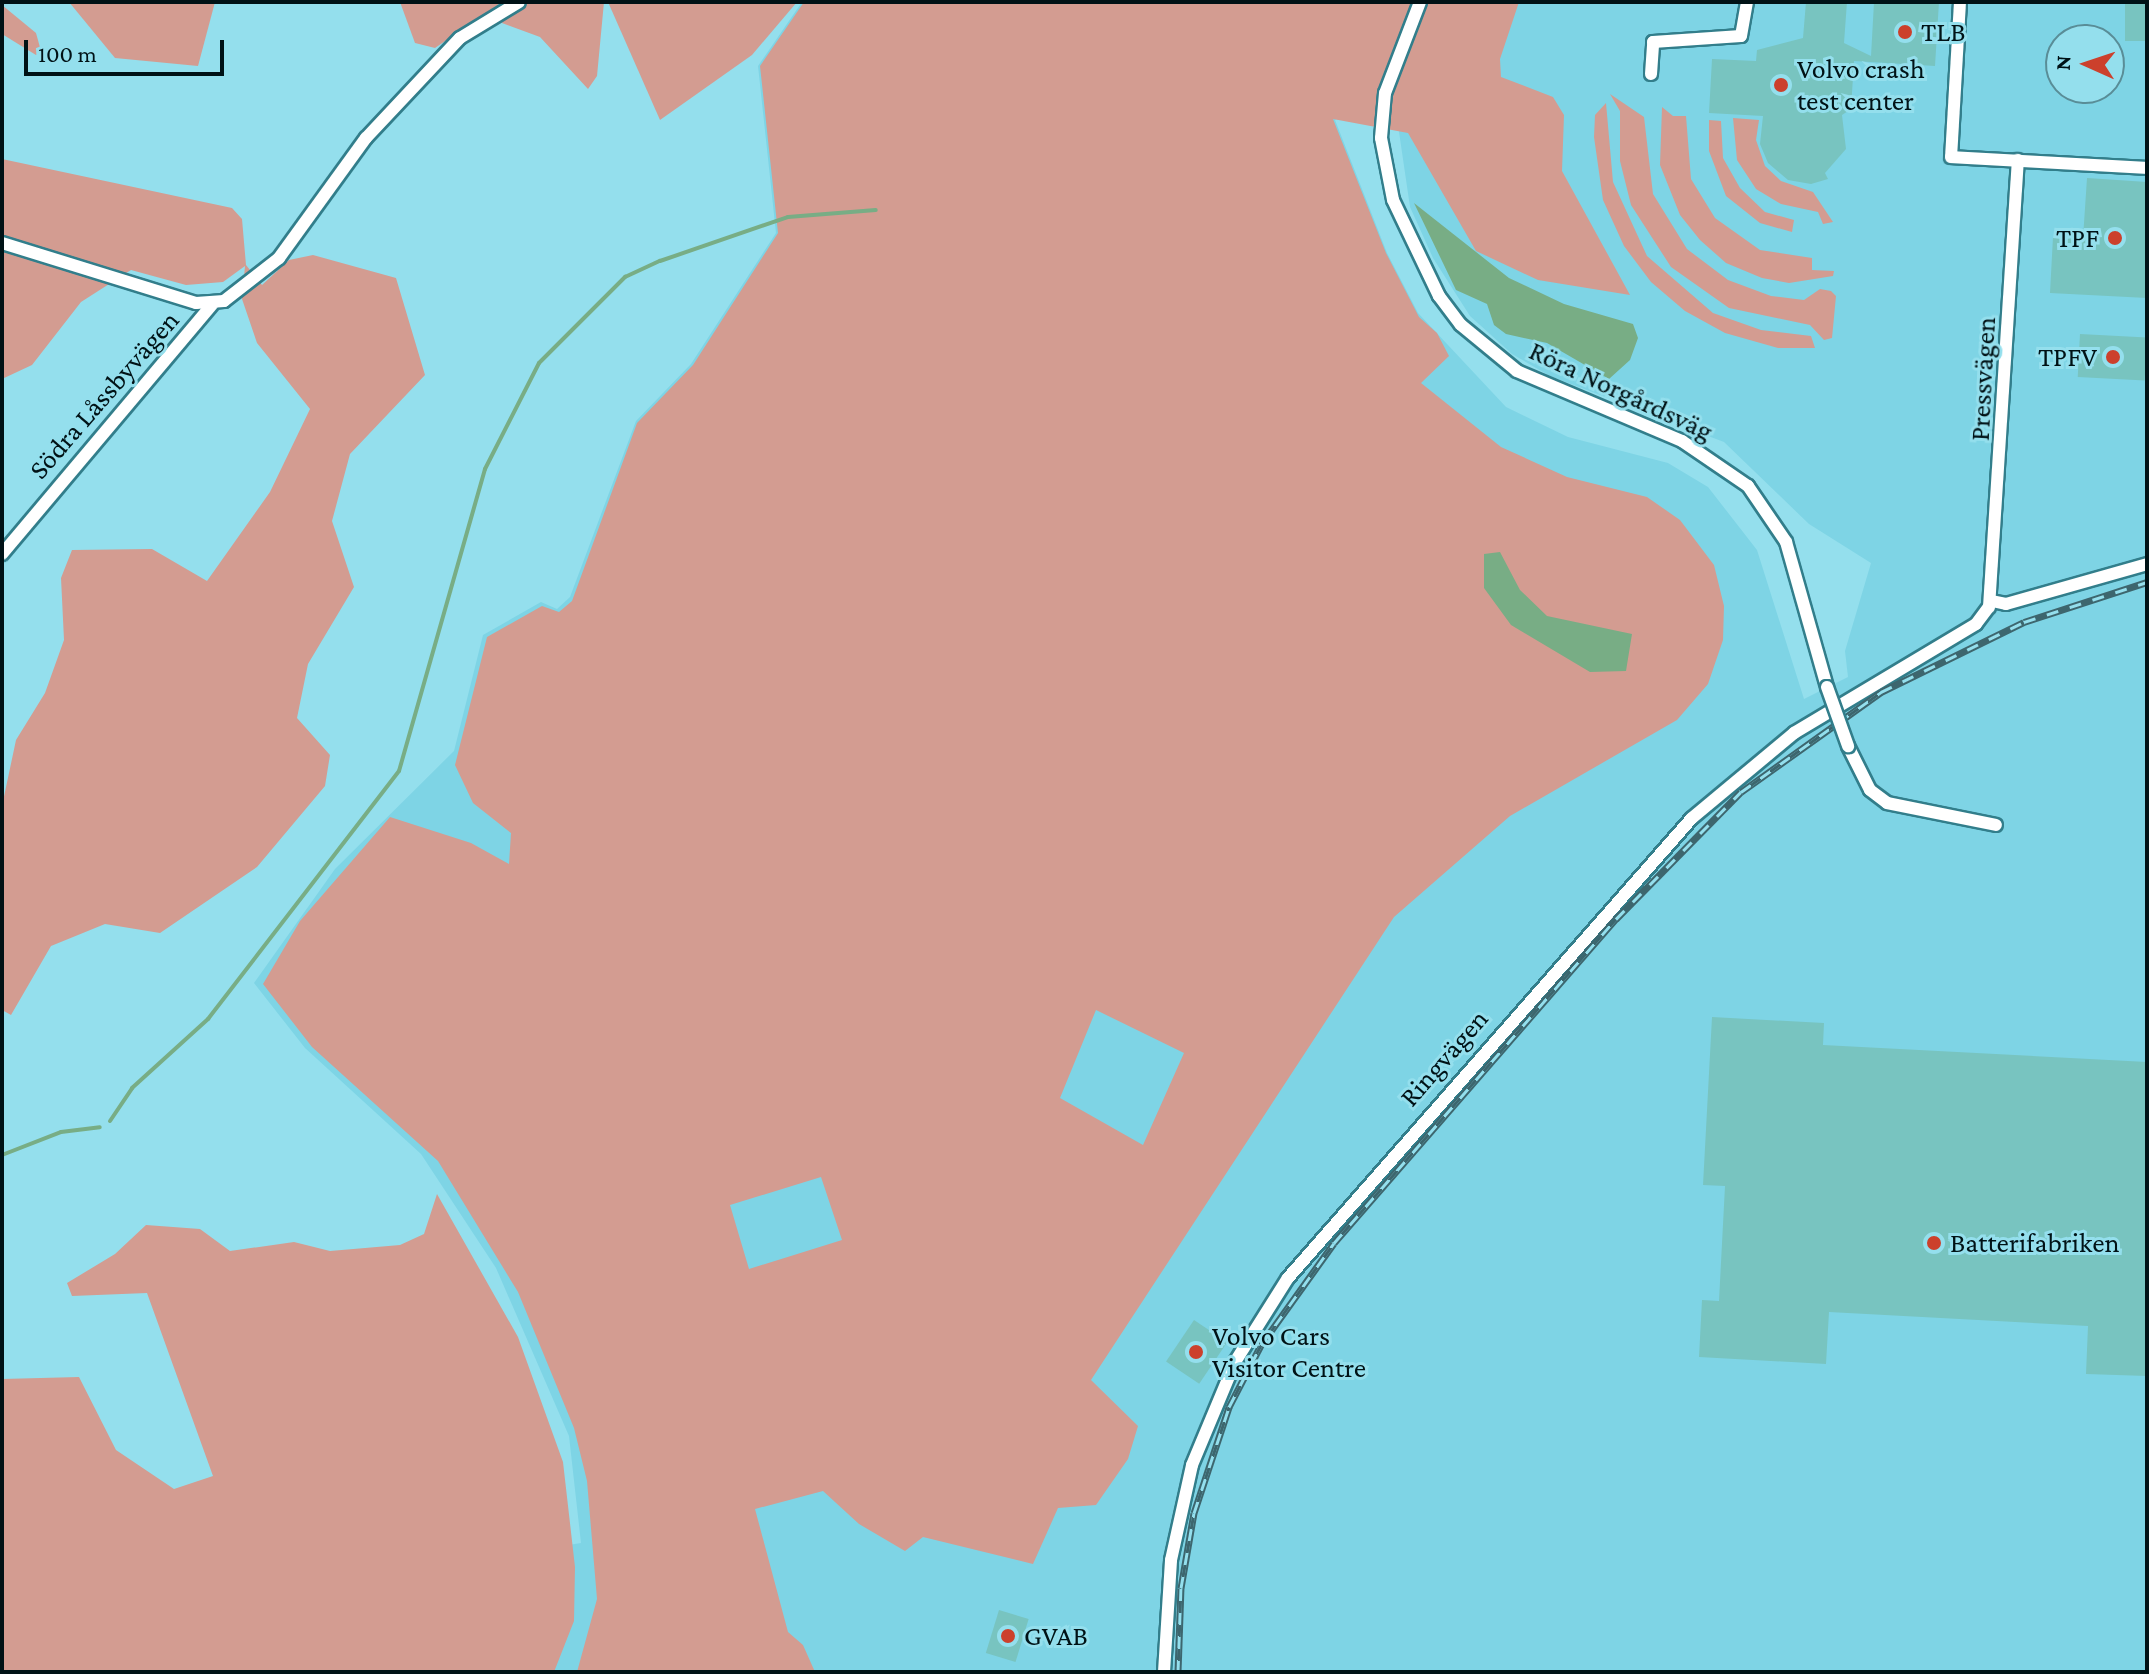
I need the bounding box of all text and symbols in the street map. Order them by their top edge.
place label: TLB [1921,15,1966,49]
marker: TLB [1896,23,1914,41]
scale bar [28,24,228,74]
north arrow [2045,24,2125,104]
text: 100 m [38,40,97,67]
place label: Volvo crash test center [1797,52,1925,118]
text: N [2050,55,2075,71]
marker: Volvo crash test center [1772,76,1790,94]
place label: TPF [2056,221,2099,255]
marker: TPF [2106,229,2124,247]
street label: Södra Låssbyvägen [22,304,186,486]
street label: Pressvägen [1963,316,2003,442]
street label: Röra Norgårdsväg [1524,334,1718,448]
place label: TPFV [2038,340,2097,374]
marker: TPFV [2104,348,2122,366]
street label: Ringvägen [1393,1003,1495,1113]
place label: Batterifabriken [1950,1226,2120,1260]
marker: Batterifabriken [1925,1234,1943,1252]
place label: Volvo Cars Visitor Centre [1212,1319,1366,1385]
marker: Volvo Cars Visitor Centre [1187,1343,1205,1361]
place label: GVAB [1024,1619,1088,1653]
marker: GVAB [999,1627,1017,1645]

